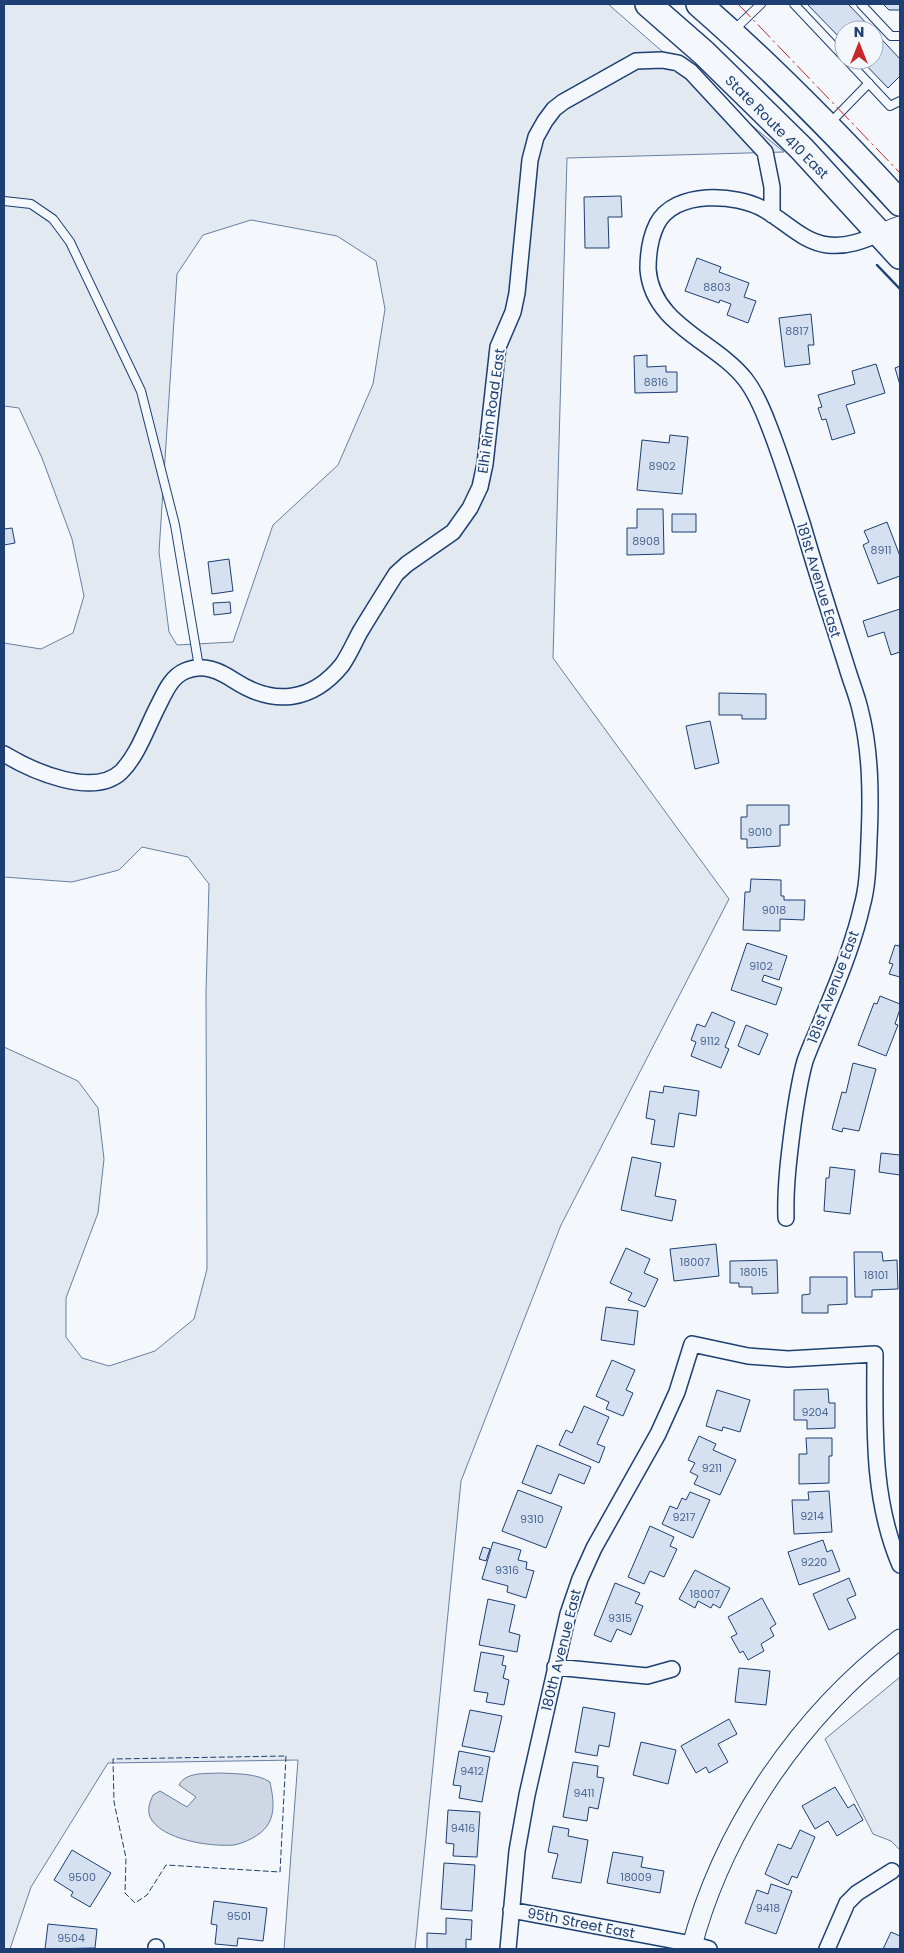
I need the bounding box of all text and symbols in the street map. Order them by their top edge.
north arrow [834,20,884,70]
text: N [854,22,864,42]
street label: State Route 410 East [721,71,833,183]
house number: 8803 [703,279,731,295]
house number: 8817 [785,323,809,339]
street label: Elhi Rim Road East [472,347,510,475]
house number: 8816 [644,374,668,390]
house number: 8902 [648,458,676,474]
street label: 181st Avenue East [792,520,846,640]
house number: 8908 [632,533,660,549]
house number: 8911 [871,542,891,558]
house number: 9010 [748,824,772,840]
house number: 9018 [762,902,786,918]
street label: 181st Avenue East [802,928,864,1046]
house number: 9102 [749,958,773,974]
house number: 9112 [700,1033,720,1049]
house number: 18007 [680,1254,710,1270]
house number: 18015 [740,1264,768,1280]
house number: 18101 [864,1267,888,1283]
house number: 9204 [801,1404,829,1420]
house number: 9211 [702,1460,722,1476]
house number: 9214 [800,1508,824,1524]
house number: 9217 [673,1509,695,1525]
house number: 9310 [520,1511,544,1527]
house number: 9220 [801,1554,827,1570]
house number: 9316 [495,1562,519,1578]
house number: 18007 [690,1586,720,1602]
street label: 180th Avenue East [536,1587,586,1713]
house number: 9315 [608,1610,632,1626]
house number: 9412 [460,1763,484,1779]
house number: 9411 [574,1785,594,1801]
house number: 9416 [451,1820,475,1836]
house number: 9500 [68,1869,96,1885]
house number: 18009 [620,1869,652,1885]
house number: 9418 [756,1900,780,1916]
street label: 95th Street East [526,1903,636,1943]
house number: 9501 [227,1908,251,1924]
house number: 9504 [57,1930,85,1946]

